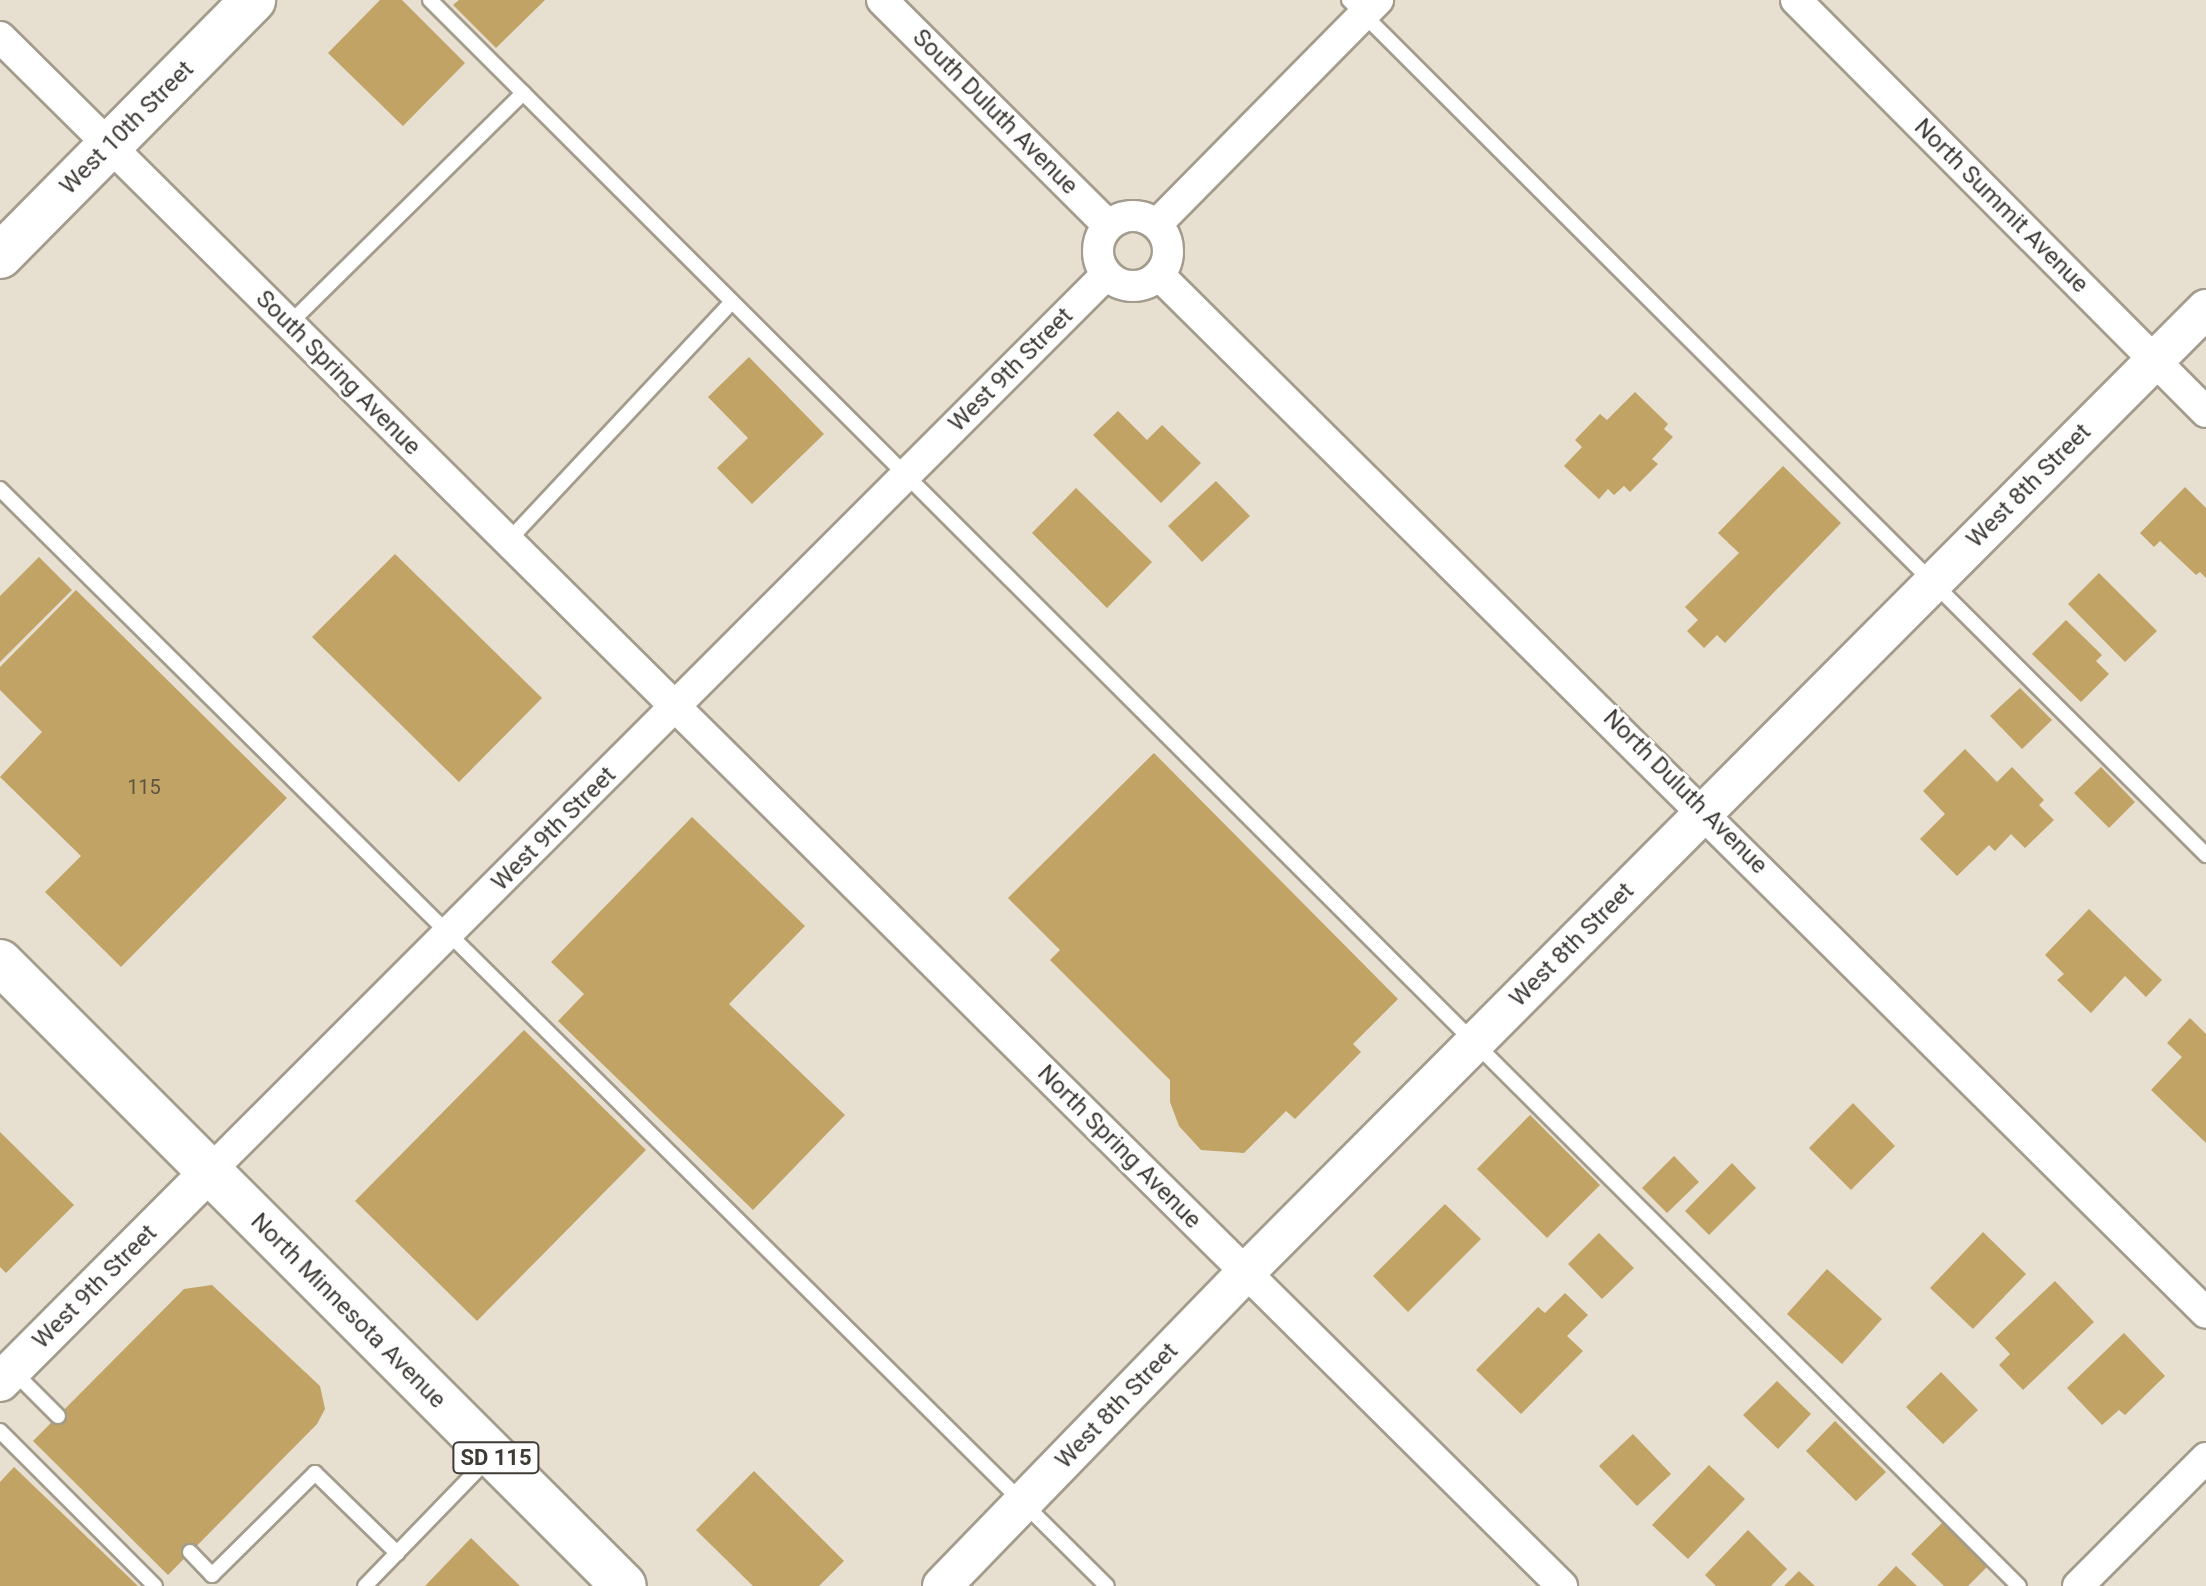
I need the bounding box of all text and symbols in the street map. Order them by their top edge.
street label: South Duluth Avenue [906,23,1084,201]
street label: West 10th Street [54,55,200,201]
street label: North Summit Avenue [1908,113,2094,299]
street label: South Spring Avenue [250,285,426,461]
street label: West 9th Street [943,302,1079,438]
street label: West 8th Street [1961,418,2097,554]
street label: North Duluth Avenue [1597,704,1773,880]
street label: West 9th Street [486,761,622,897]
house number: 115 [127,775,161,799]
street label: West 8th Street [1504,877,1640,1013]
street label: North Spring Avenue [1031,1059,1207,1235]
street label: North Minnesota Avenue [244,1207,452,1415]
street label: West 9th Street [27,1219,163,1355]
street label: West 8th Street [1050,1337,1184,1475]
road number: SD 115 [452,1440,540,1476]

